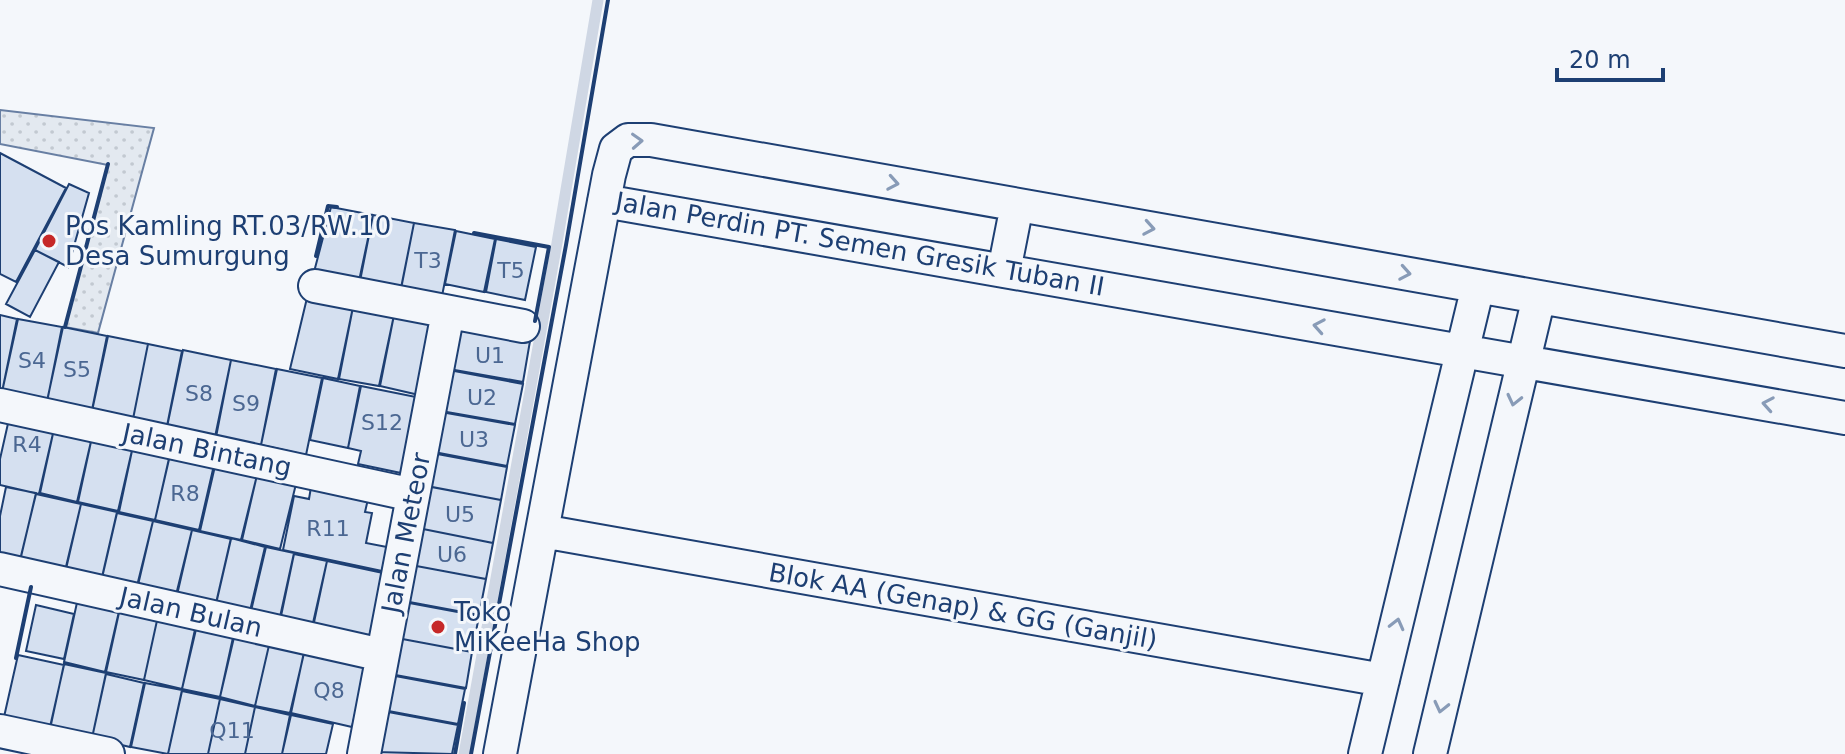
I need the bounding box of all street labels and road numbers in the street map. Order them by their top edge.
street label: Jalan Perdin PT. Semen Gresik Tuban II [611,186,1107,302]
street label: Jalan Bintang [118,417,294,483]
street label: Jalan Meteor [375,450,436,618]
street label: Blok AA (Genap) & GG (Ganjil) [766,557,1160,655]
street label: Jalan Bulan [115,581,265,643]

